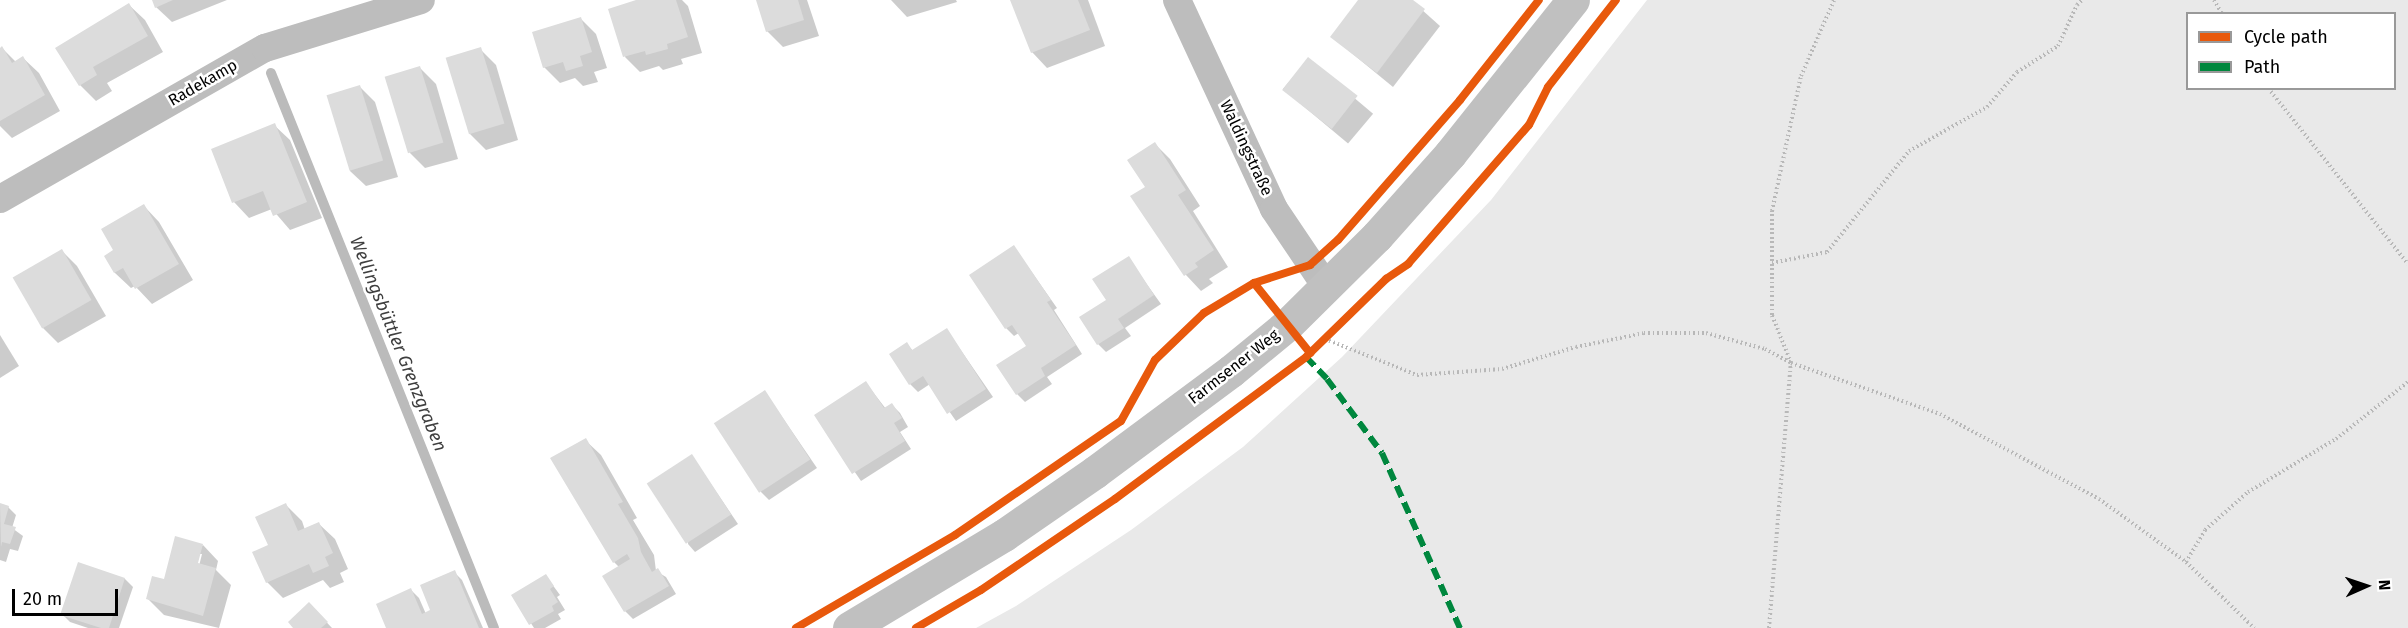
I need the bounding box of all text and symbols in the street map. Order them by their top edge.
legend [2186,12,2396,90]
text: Cycle path [2244,26,2328,48]
street label: Radekamp [165,56,241,110]
text: Path [2244,56,2280,78]
street label: Waldingstraße [1215,97,1277,199]
water label: Wellingsbüttler Grenzgraben [345,233,451,455]
street label: Farmsener Weg [1185,325,1283,409]
north arrow [2336,556,2396,616]
scale bar [15,577,122,615]
text: N [2375,579,2394,591]
text: 20 m [23,588,62,610]

